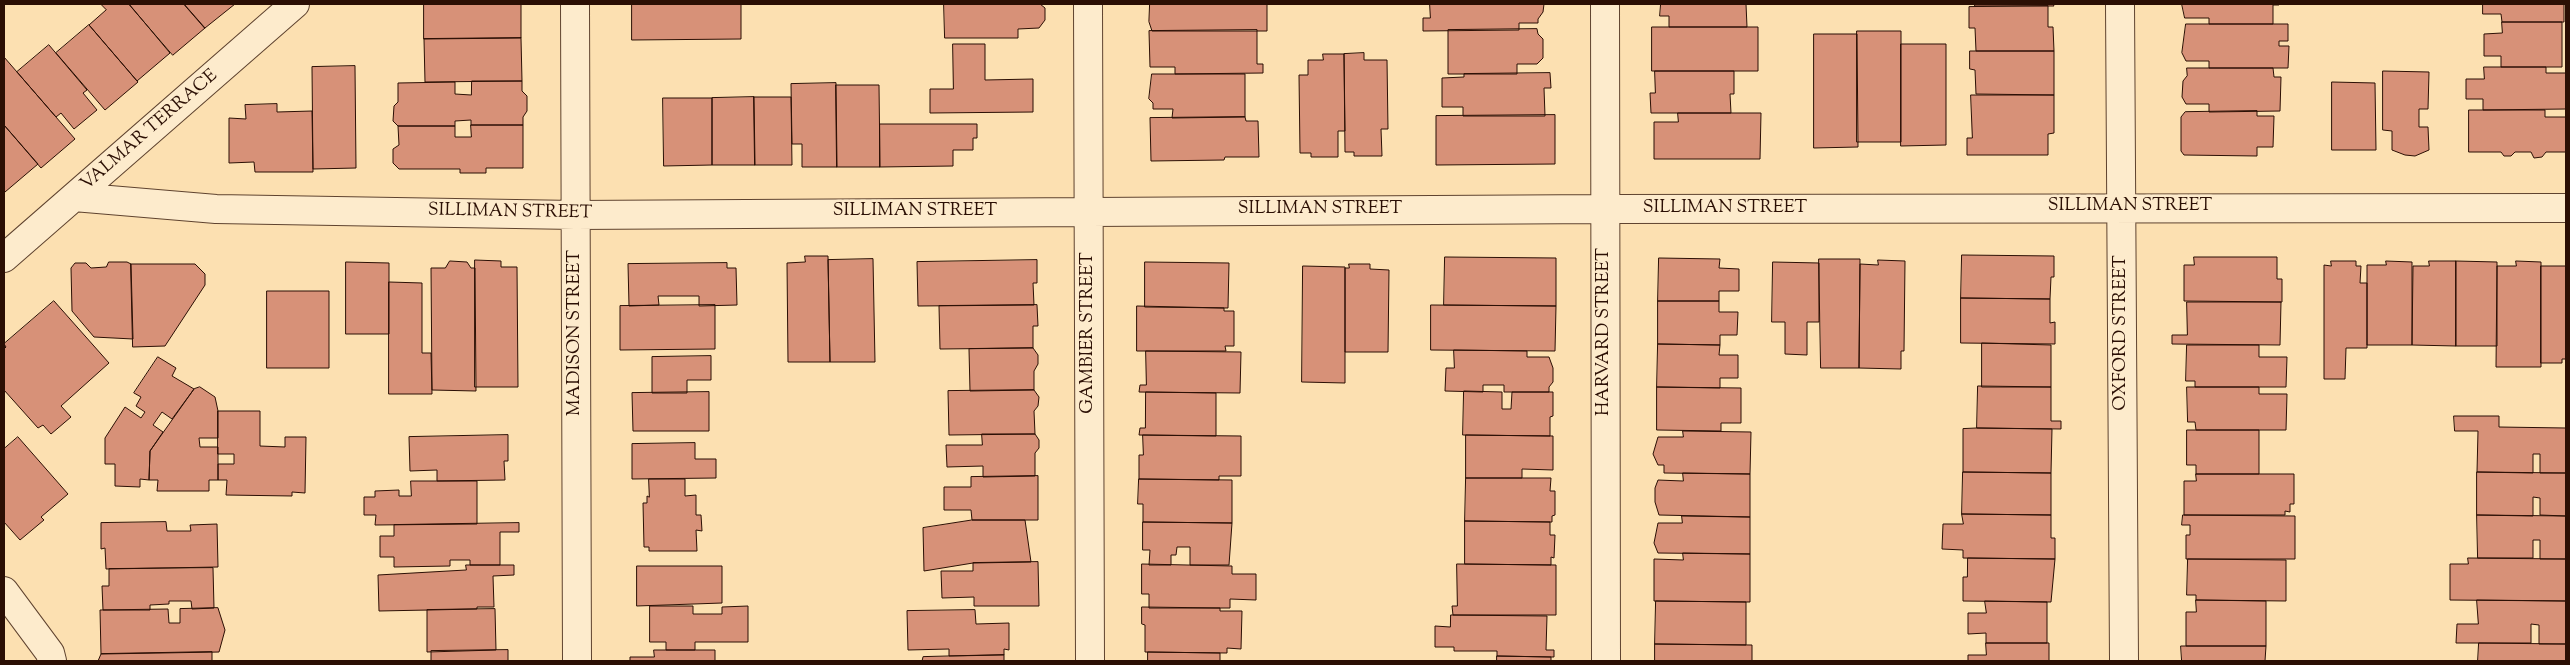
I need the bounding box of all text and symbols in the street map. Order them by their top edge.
street label: VALMAR TERRACE [77,66,223,196]
street label: SILLIMAN STREET [2048,196,2212,218]
street label: SILLIMAN STREET [1643,198,1807,220]
street label: SILLIMAN STREET [1238,199,1402,221]
street label: SILLIMAN STREET [428,201,592,225]
street label: SILLIMAN STREET [833,201,997,223]
street label: HARVARD STREET [1594,248,1616,416]
street label: MADISON STREET [565,250,587,416]
street label: GAMBIER STREET [1078,252,1100,414]
street label: OXFORD STREET [2111,255,2133,411]

